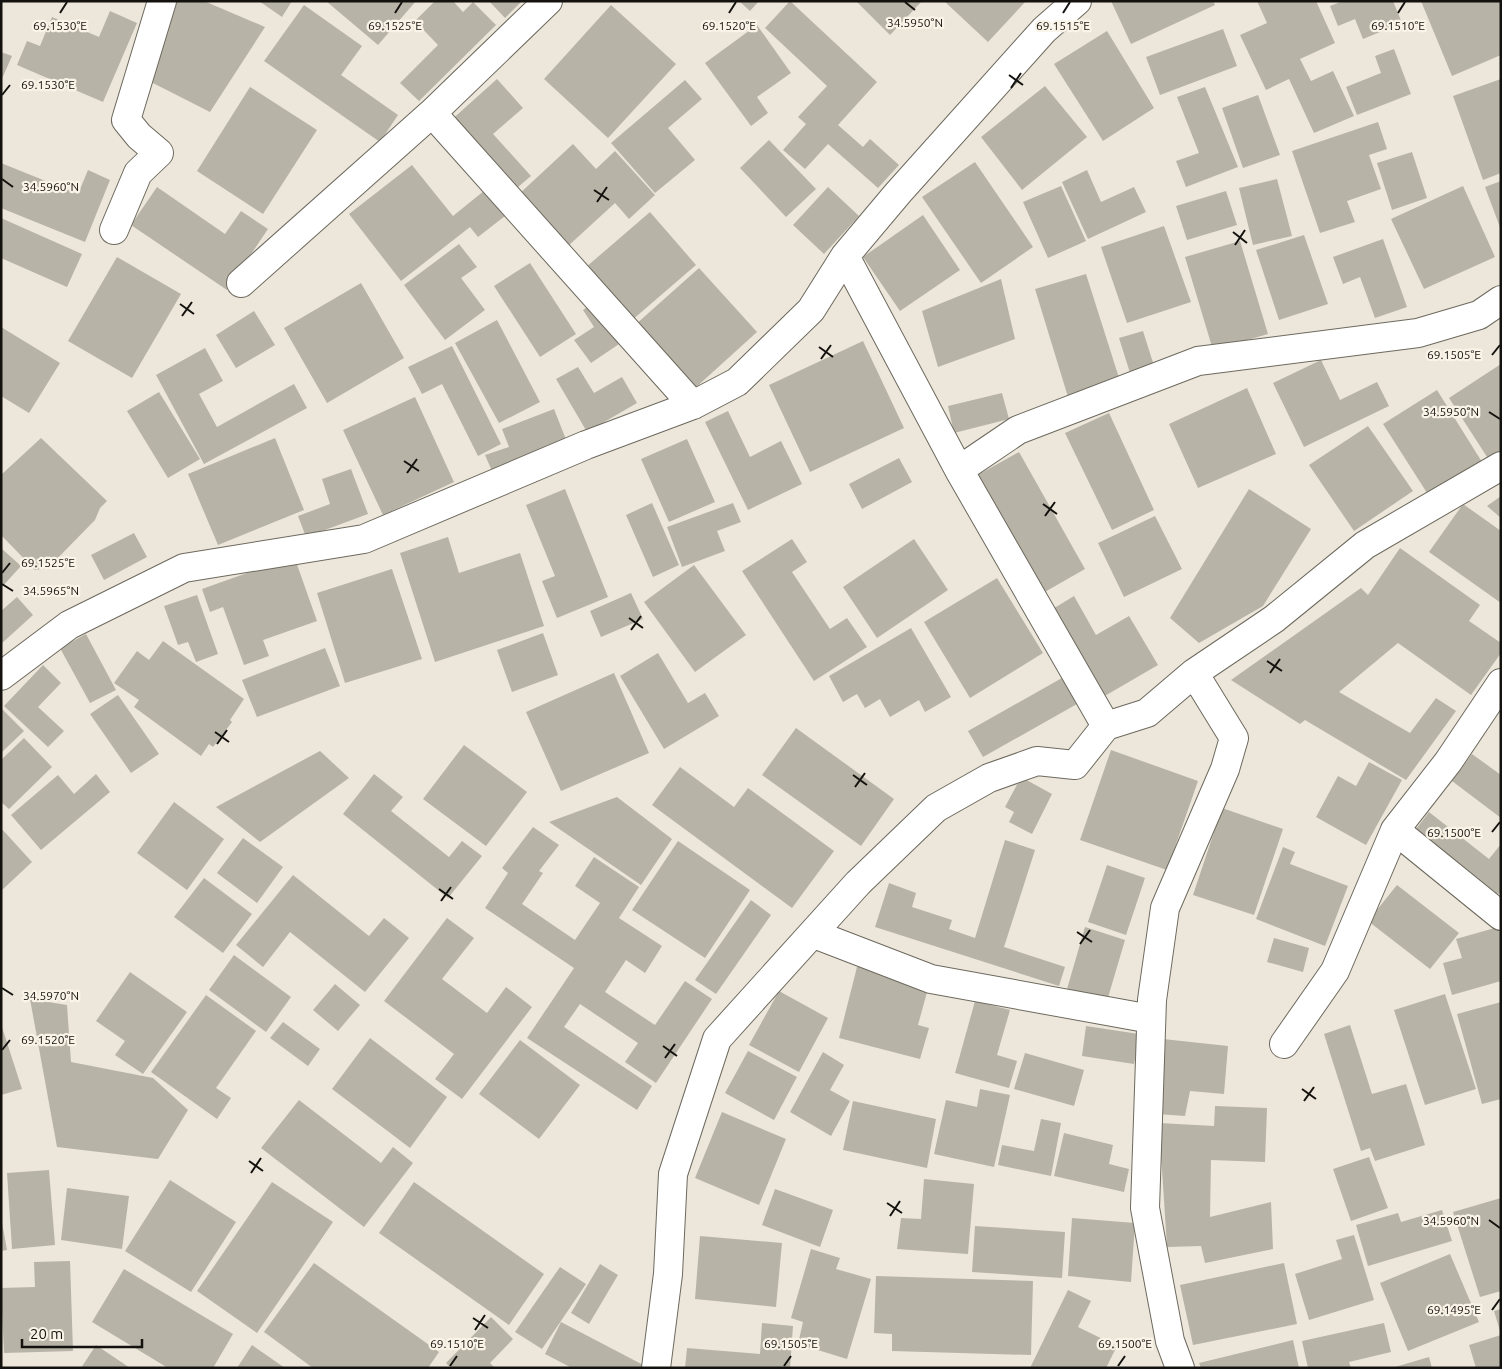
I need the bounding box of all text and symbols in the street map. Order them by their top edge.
text: 34.5950°N [887,16,943,29]
text: 69.1530°E [33,19,87,32]
text: 69.1525°E [368,19,422,32]
text: 69.1520°E [702,19,756,32]
text: 69.1515°E [1036,19,1090,32]
text: 69.1510°E [1371,19,1425,32]
text: 69.1530°E [21,78,75,91]
text: 34.5960°N [23,180,79,193]
text: 69.1505°E [1427,348,1481,361]
text: 34.5950°N [1423,405,1479,418]
text: 69.1525°E [21,556,75,569]
text: 34.5965°N [23,584,79,597]
text: 69.1500°E [1427,826,1481,839]
text: 34.5970°N [23,989,79,1002]
text: 69.1520°E [21,1033,75,1046]
text: 34.5960°N [1423,1214,1479,1227]
text: 69.1495°E [1427,1303,1481,1316]
scale bar [22,1316,142,1348]
text: 20 m [30,1325,63,1342]
text: 69.1510°E [430,1337,484,1350]
text: 69.1505°E [764,1337,818,1350]
text: 69.1500°E [1098,1337,1152,1350]

